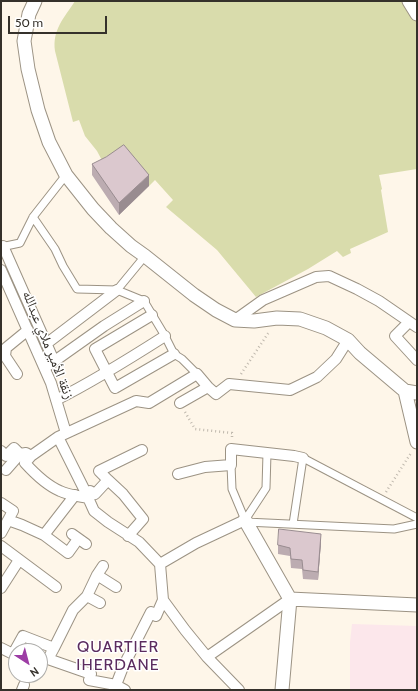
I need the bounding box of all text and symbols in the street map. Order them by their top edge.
scale bar [10,8,109,34]
text: 50 m [15,15,43,30]
street label: زنقة الأمير ملاي عبدالله [19,288,77,402]
district label: QUARTIER IHERDANE [76,637,160,675]
north arrow [8,643,48,683]
text: N [27,664,42,680]

